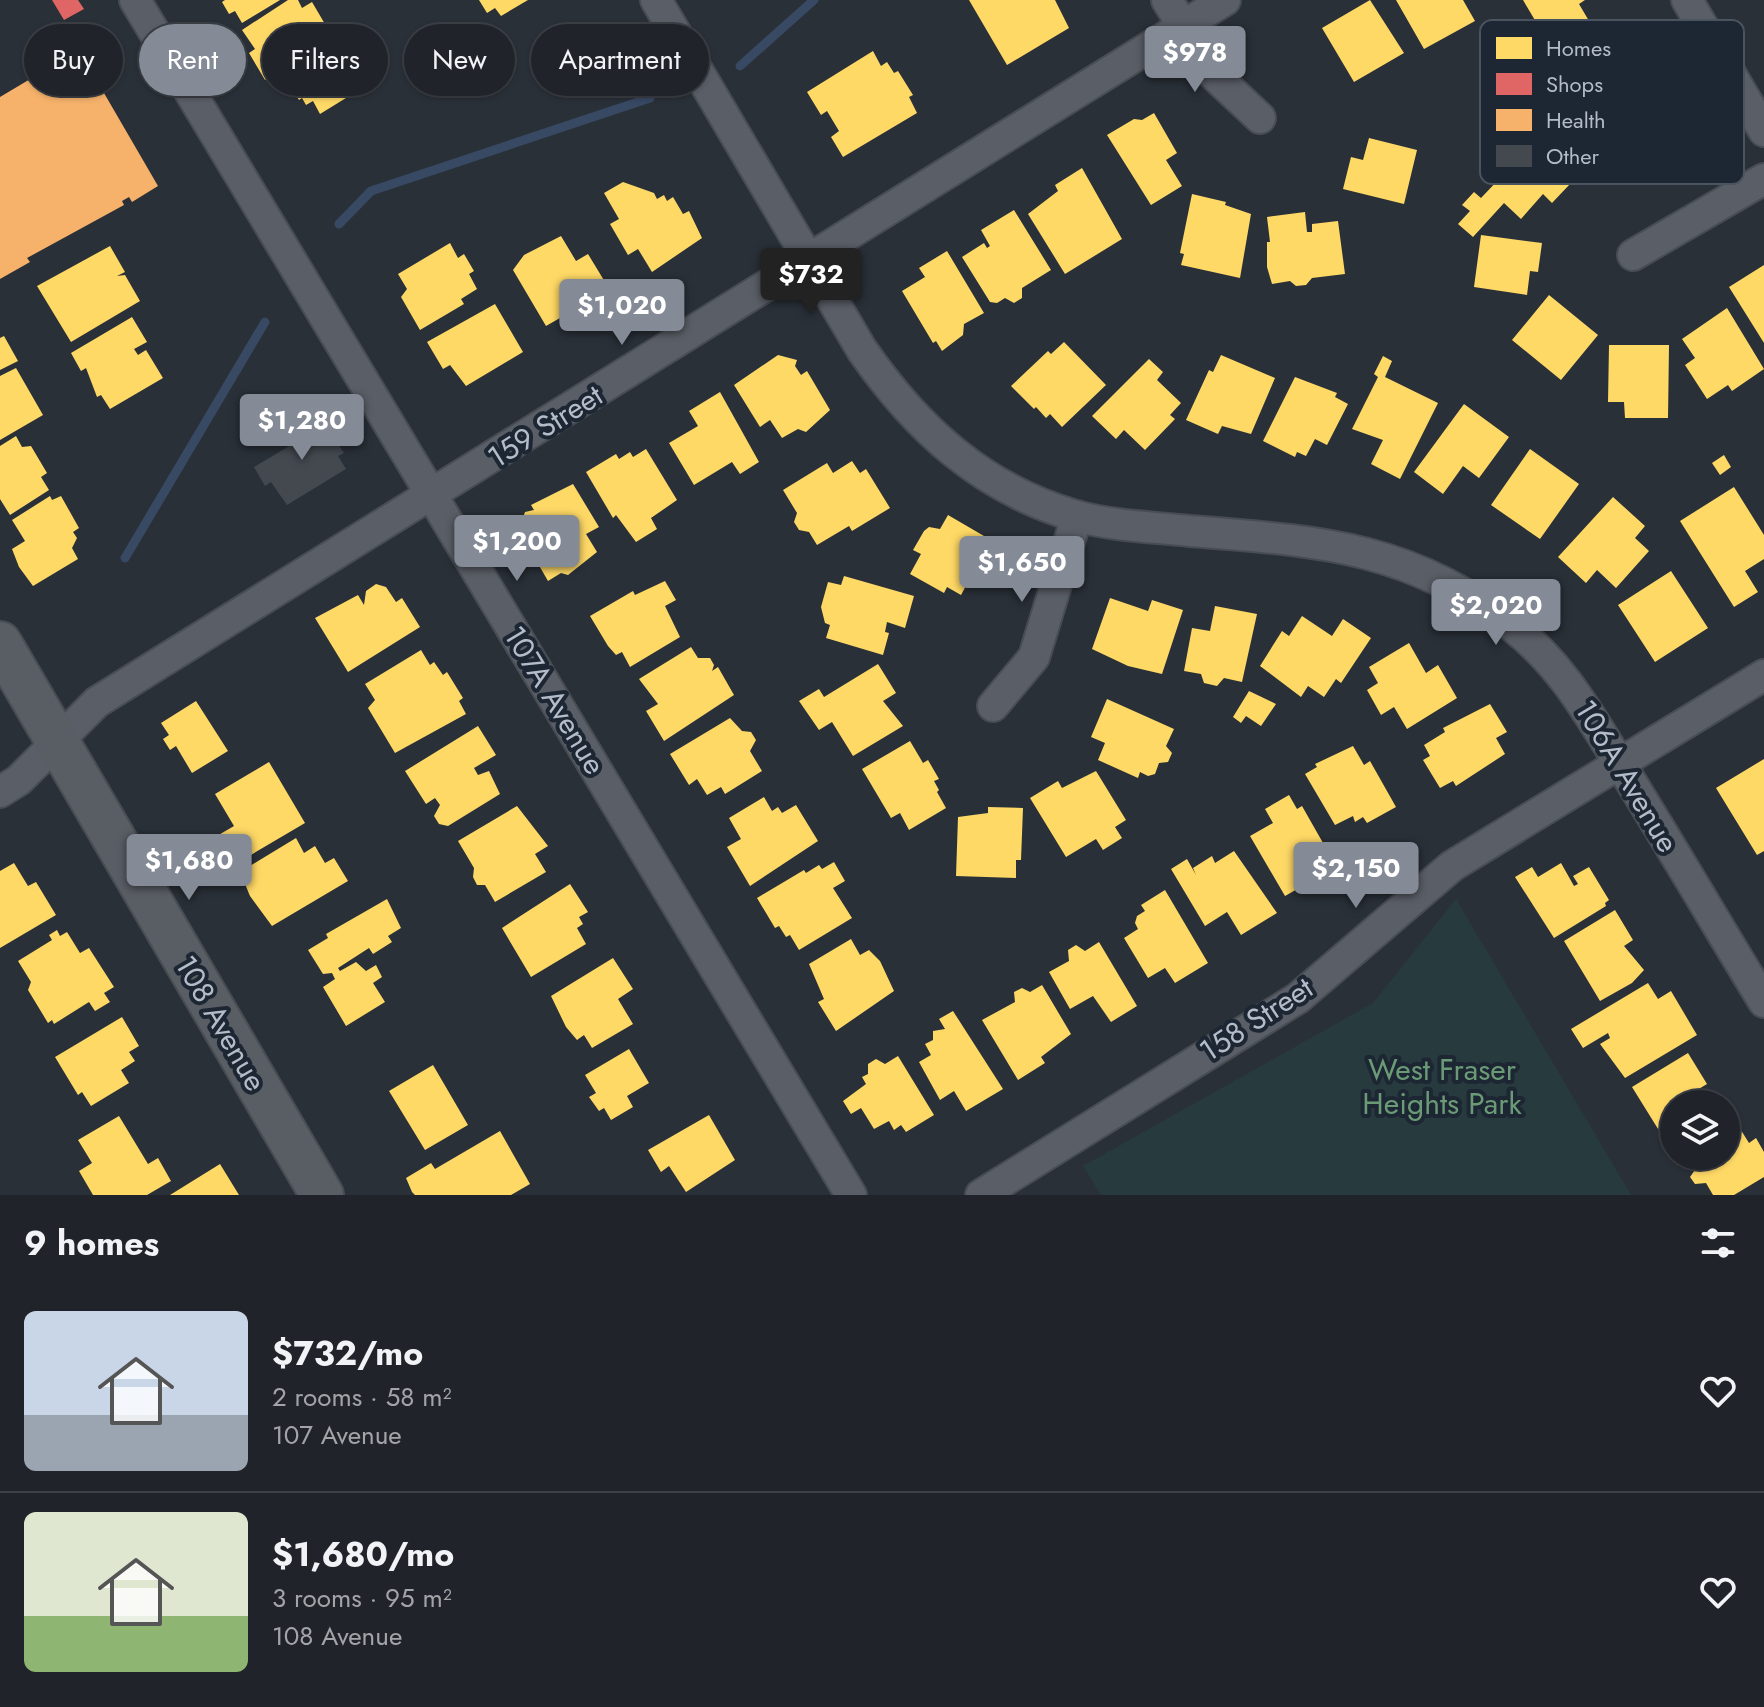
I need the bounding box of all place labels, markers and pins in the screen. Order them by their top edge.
pin: $978 [1148,26,1242,94]
pin: $732 [764,248,858,316]
pin: $1,020 [557,279,687,347]
pin: $1,280 [237,394,367,462]
pin: $1,200 [452,515,582,583]
pin: $1,650 [957,536,1087,604]
pin: $2,020 [1431,579,1561,647]
pin: $1,680 [124,834,254,902]
pin: $2,150 [1291,842,1421,910]

